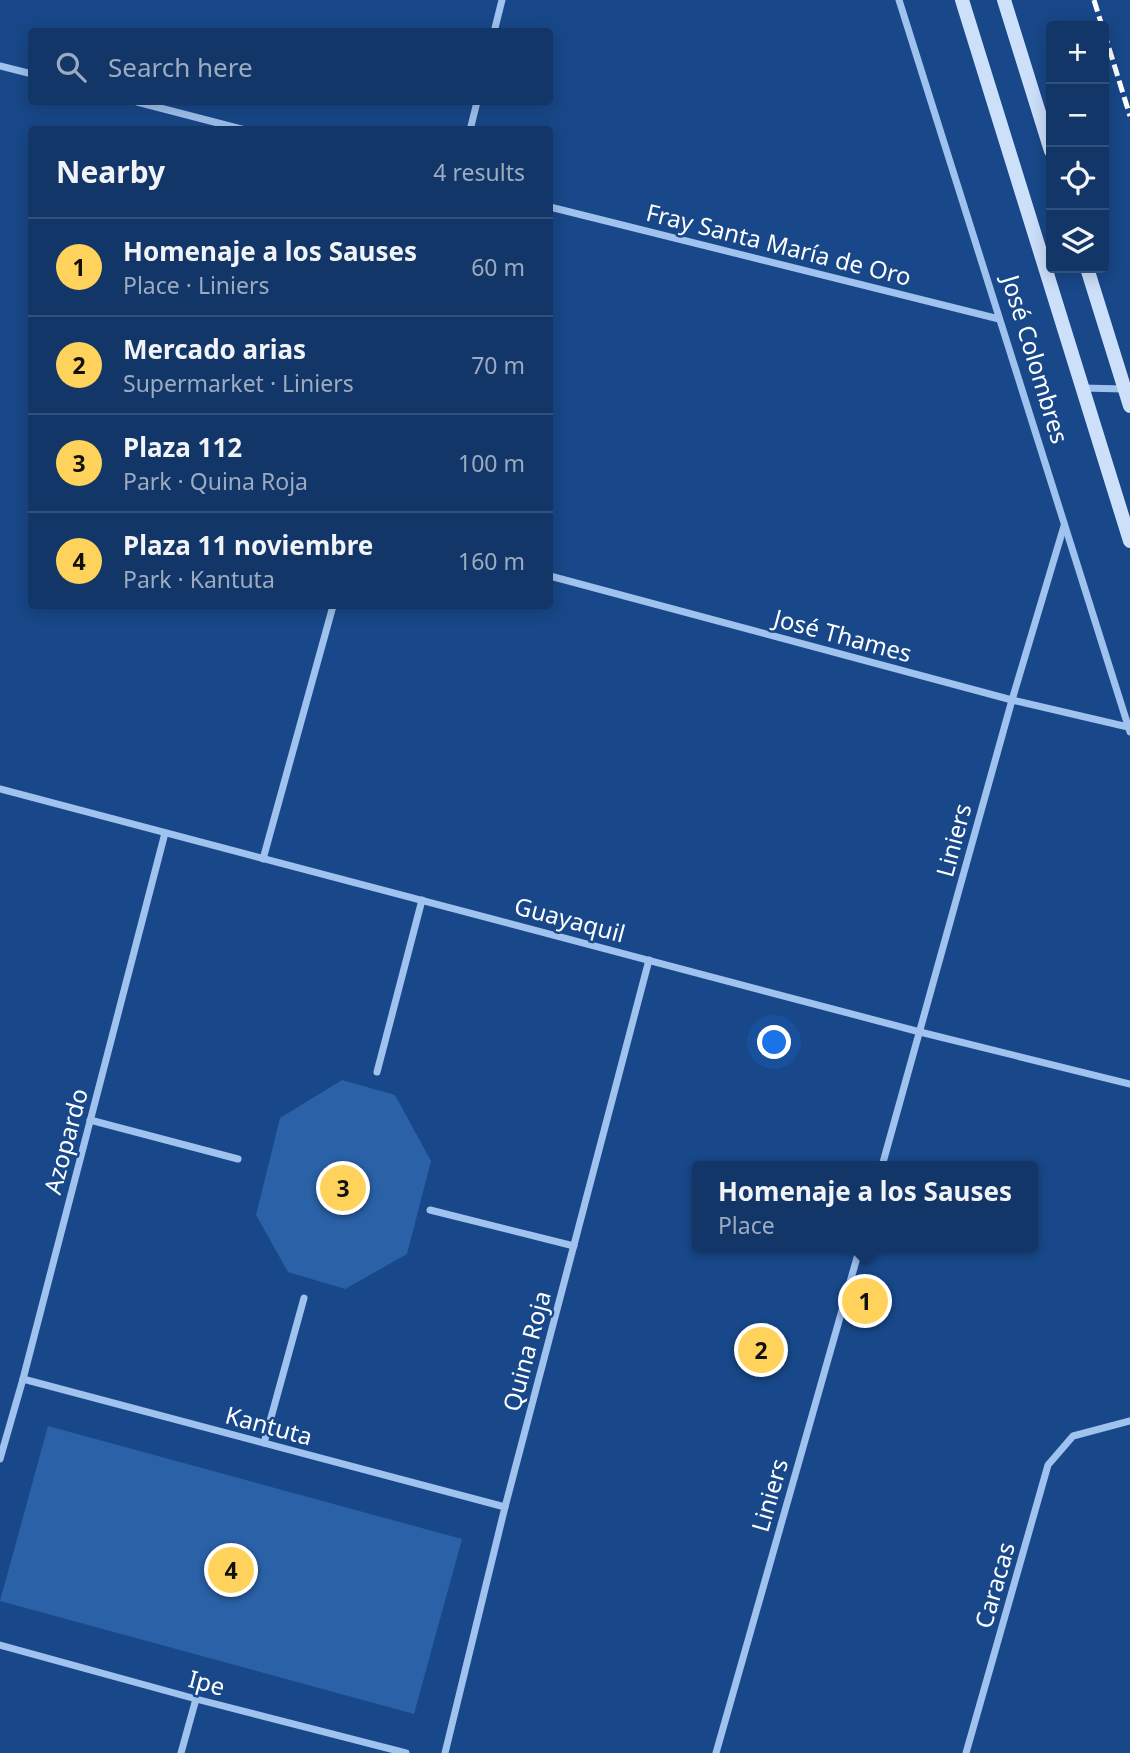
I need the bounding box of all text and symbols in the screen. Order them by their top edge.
map controls [1046,21,1109,273]
button: + [1046,21,1109,84]
search box [28,28,553,105]
icon: search [52,48,90,86]
text: Search here [108,49,253,85]
button: − [1046,84,1109,147]
button: locate [1046,147,1109,210]
text: Nearby [56,151,165,192]
text: 4 results [433,156,525,188]
street label: Fray Santa María de Oro [643,195,915,293]
button: layers [1046,210,1109,273]
text: Homenaje a los Sauses [123,233,417,269]
text: 1 [72,251,86,283]
text: 60 m [471,251,525,283]
text: Place · Liniers [123,269,270,301]
street label: José Colombres [994,269,1077,447]
text: Mercado arias [123,331,306,367]
text: 2 [72,349,86,381]
text: 70 m [471,349,525,381]
text: Supermarket · Liniers [123,367,354,399]
text: Plaza 112 [123,429,242,465]
text: 3 [72,447,86,479]
text: 100 m [458,447,525,479]
text: Park · Quina Roja [123,465,308,497]
text: Plaza 11 noviembre [123,527,373,563]
text: 4 [72,545,86,577]
text: 160 m [458,545,525,577]
text: Park · Kantuta [123,563,275,595]
street label: José Thames [768,600,916,669]
street label: Liniers [927,800,979,880]
street label: Guayaquil [511,888,629,950]
your location [757,1025,791,1059]
street label: Azopardo [35,1085,95,1197]
popup [692,1161,1038,1252]
pin: 3 [320,1162,366,1214]
text: Homenaje a los Sauses [718,1173,1012,1209]
text: Place [718,1209,775,1241]
pin: 1 [842,1275,888,1327]
street label: Quina Roja [494,1287,558,1415]
pin: 2 [738,1324,784,1376]
street label: Kantuta [222,1398,316,1452]
street label: Liniers [743,1455,795,1535]
street label: Caracas [966,1538,1022,1632]
pin: 4 [208,1544,254,1596]
street label: Ipe [185,1661,229,1703]

